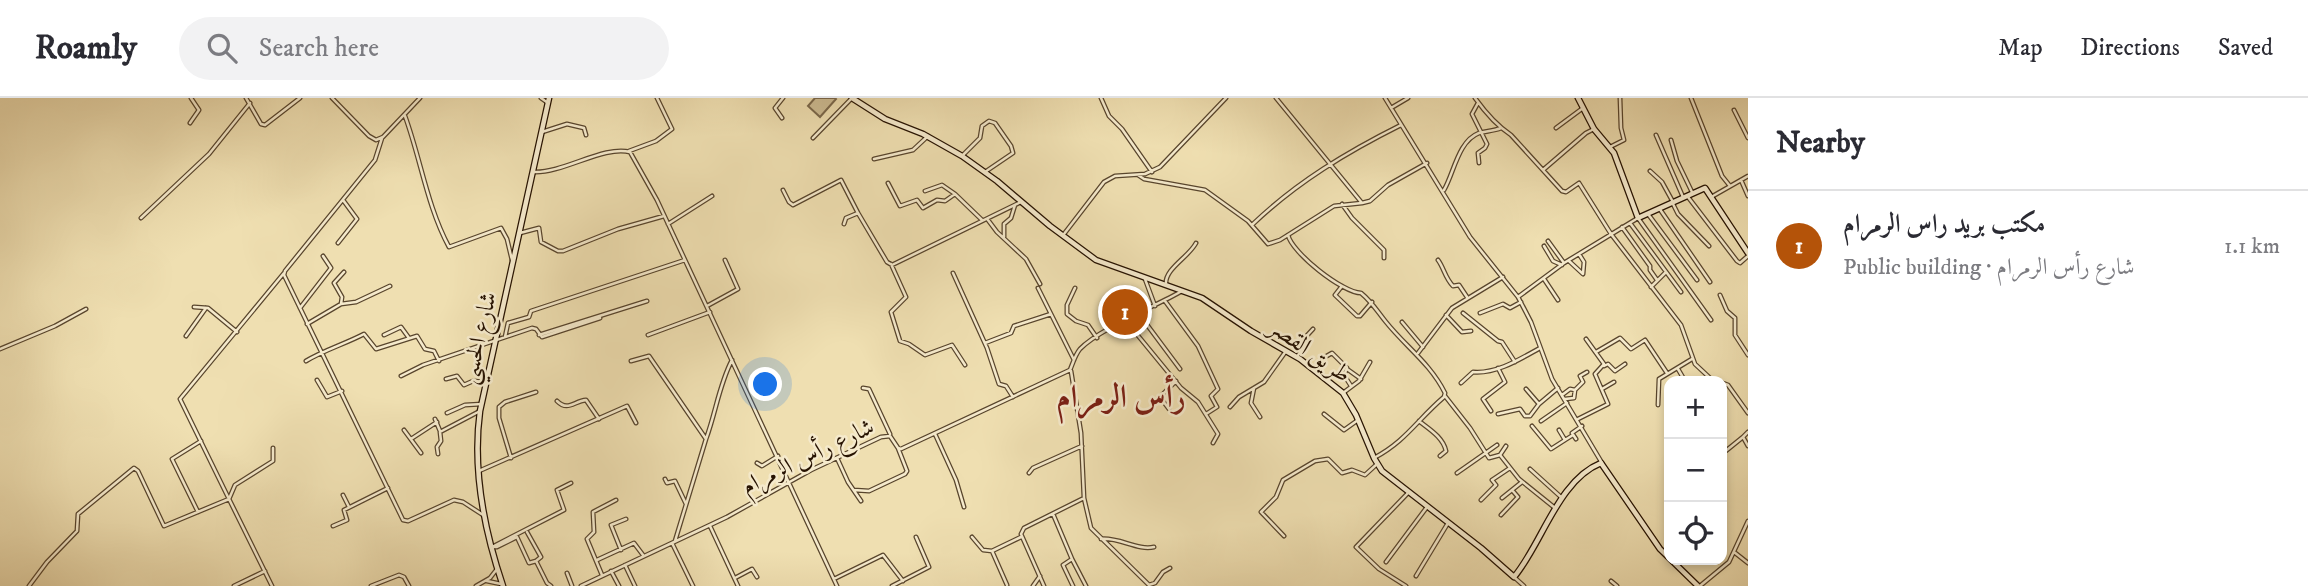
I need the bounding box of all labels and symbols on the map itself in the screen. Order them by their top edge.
pin: 1 [1102,286,1148,338]
street label: شارع الحسي [454,289,510,388]
street label: طريق القصر [1261,310,1357,390]
your location [748,367,782,401]
district label: رأس الرمرام [1056,374,1186,424]
street label: شارع رأس الرمرام [735,409,882,507]

